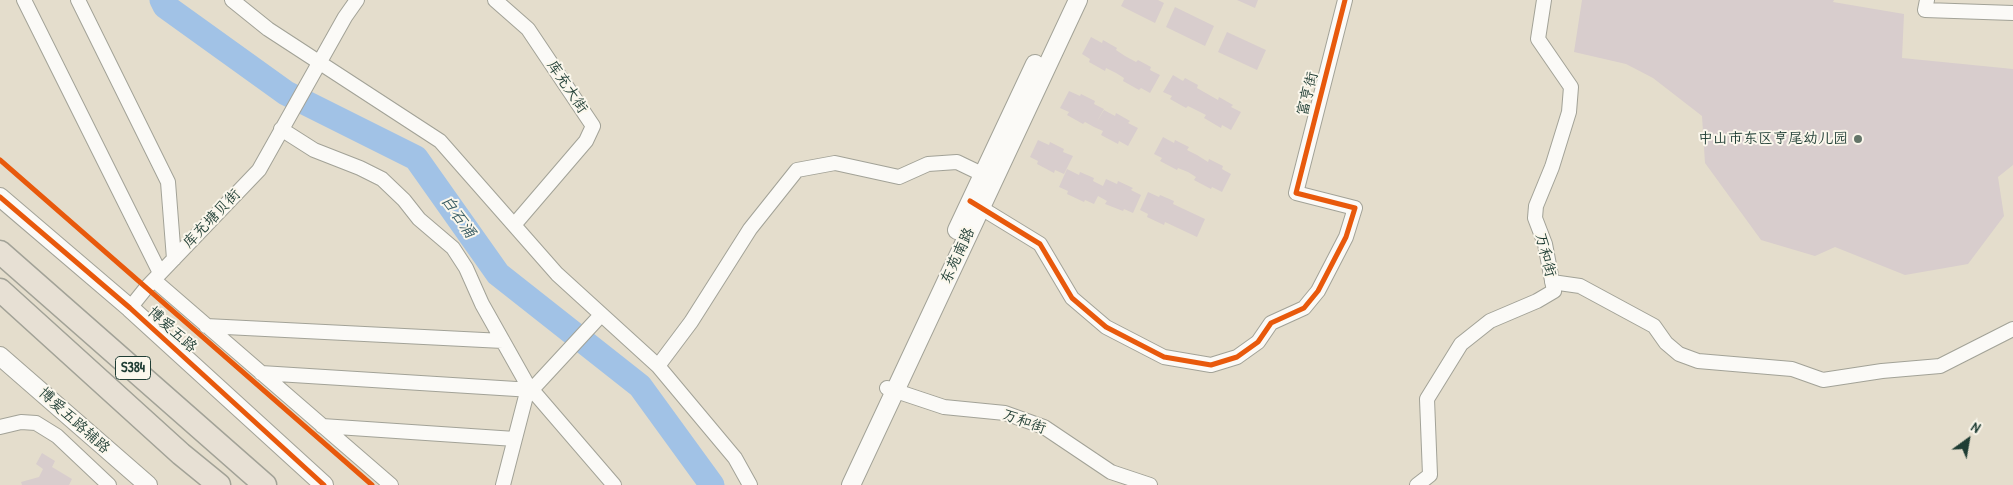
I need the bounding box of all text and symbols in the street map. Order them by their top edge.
street label: 库充大街 [543,57,591,117]
street label: 富亨街 [1294,70,1322,118]
place label: 中山市东区亨尾幼儿园 [1698,130,1848,148]
marker: 中山市东区亨尾幼儿园 [1852,133,1864,145]
street label: 库充塘贝街 [179,186,245,252]
water label: 白石涌 [436,192,480,242]
street label: 东苑南路 [937,225,979,287]
street label: 万和街 [1531,231,1559,279]
street label: 博爱五路 [144,303,200,357]
road number: S384 [116,356,150,379]
street label: 博爱五路辅路 [35,384,113,458]
street label: 万和街 [1000,406,1048,438]
north arrow [1943,415,1993,465]
text: N [1968,417,1984,437]

